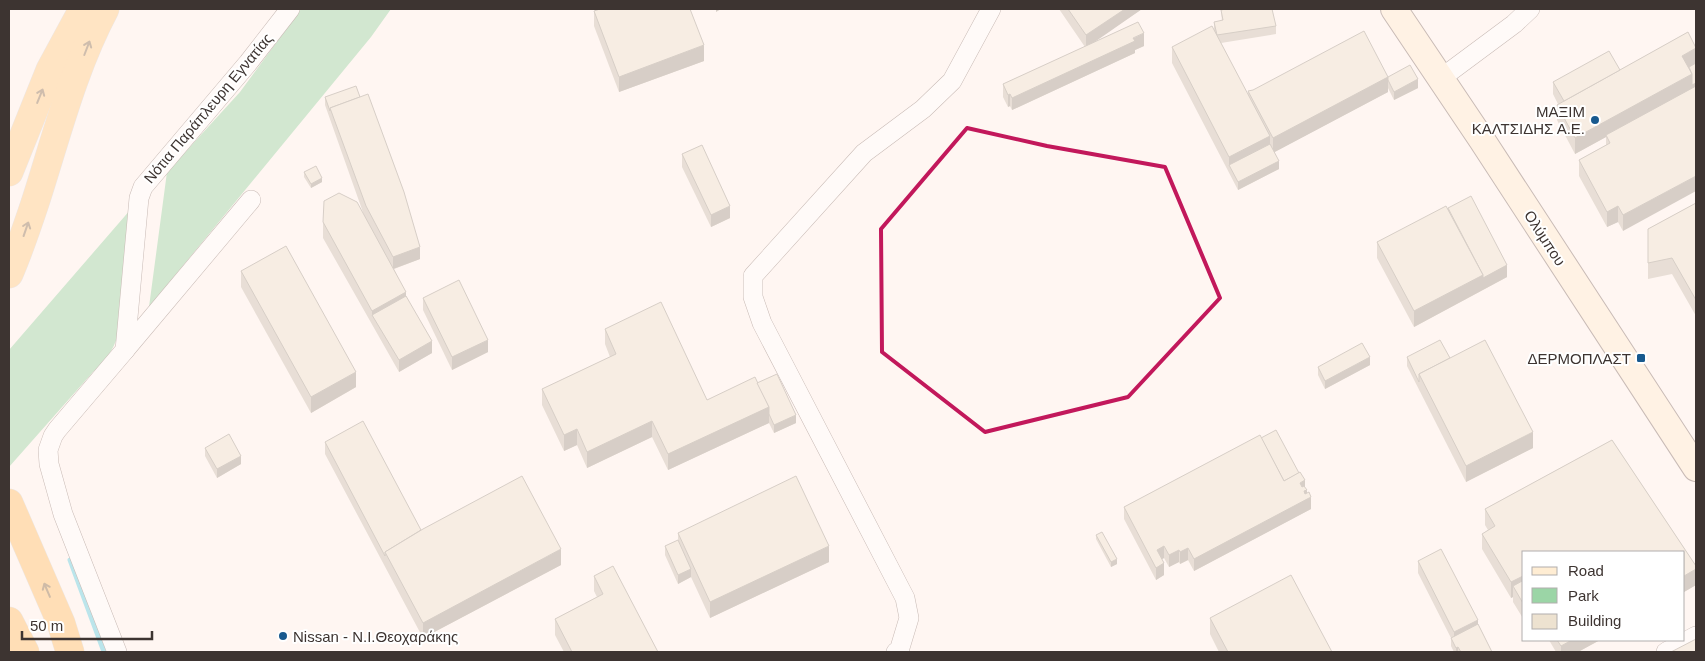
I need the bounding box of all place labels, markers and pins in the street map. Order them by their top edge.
place label: ΜΑΞΙΜ ΚΑΛΤΣΙΔΗΣ Α.Ε. [1472,103,1585,137]
marker: ΜΑΞΙΜ ΚΑΛΤΣΙΔΗΣ Α.Ε. [1589,114,1601,126]
place label: ΔΕΡΜΟΠΛΑΣΤ [1528,350,1631,367]
marker: ΔΕΡΜΟΠΛΑΣΤ [1635,352,1647,364]
place label: Nissan - Ν.Ι.Θεοχαράκης [293,628,458,645]
marker: Nissan - Ν.Ι.Θεοχαράκης [277,630,289,642]

